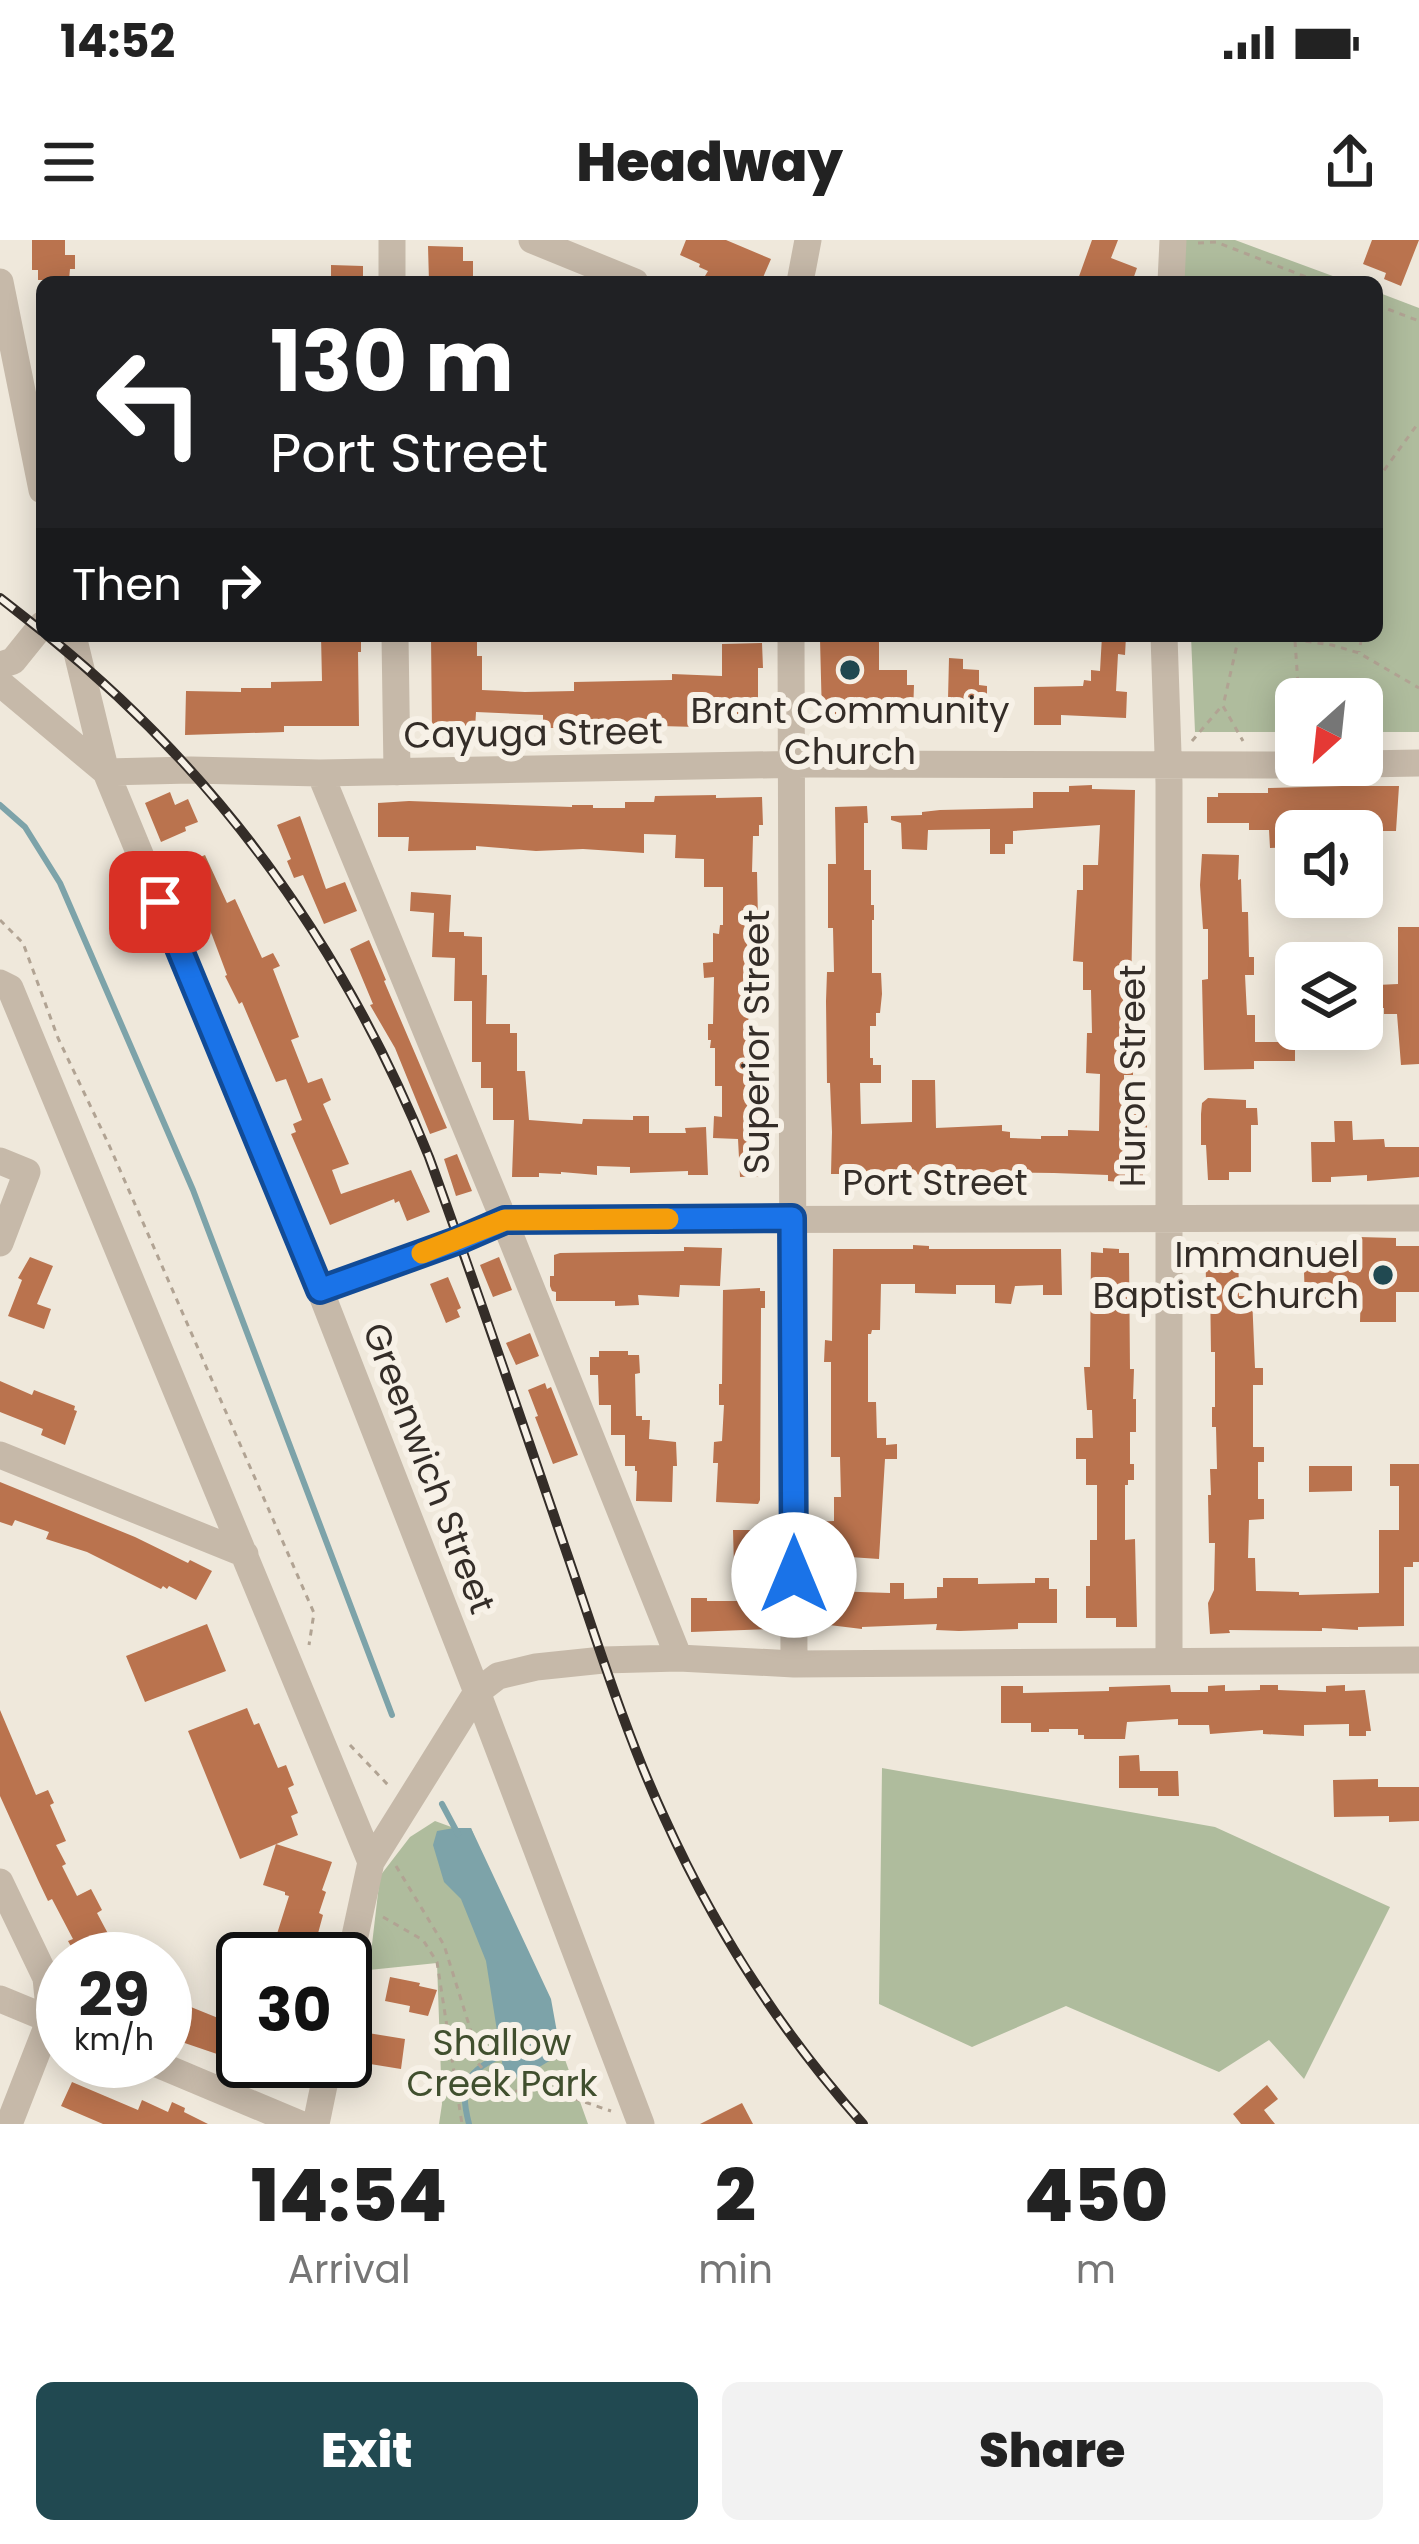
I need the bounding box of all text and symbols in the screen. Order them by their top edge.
text: 14:52 [60,10,175,73]
text: Headway [576,124,843,200]
icon: menu [36,129,102,195]
icon: share [1317,129,1383,195]
text: 130 m [270,303,514,420]
icon: left [72,324,228,480]
text: Port Street [270,415,548,491]
icon: right [206,552,272,618]
text: Then [72,553,182,616]
marker: Brant Community Church [837,657,863,683]
north arrow [1275,678,1383,786]
map controls [1275,678,1383,1050]
place label: Brant Community Church [691,685,1009,777]
street label: Cayuga Street [403,705,663,761]
button: sound [1275,810,1383,918]
pin [109,851,211,953]
icon: arrive [127,869,193,935]
street label: Superior Street [731,910,782,1174]
button: layers [1275,942,1383,1050]
street label: Huron Street [1107,965,1158,1187]
street label: Port Street [842,1157,1028,1208]
place label: Immanuel Baptist Church [1093,1229,1359,1321]
marker: Immanuel Baptist Church [1370,1262,1396,1288]
street label: Greenwich Street [350,1315,508,1621]
position arrow [731,1512,857,1638]
speed limit sign: 30 [216,1932,372,2088]
text: 29 [78,1953,150,2037]
park label: Shallow Creek Park [406,2017,598,2109]
text: km/h [74,2018,154,2061]
text: 14:54 [251,2145,447,2246]
text: 2 [715,2145,756,2246]
text: 450 [1024,2145,1168,2246]
text: Arrival [288,2242,410,2297]
text: min [698,2242,773,2297]
text: m [1076,2242,1116,2297]
button: Exit [36,2382,698,2520]
button: Share [722,2382,1383,2520]

